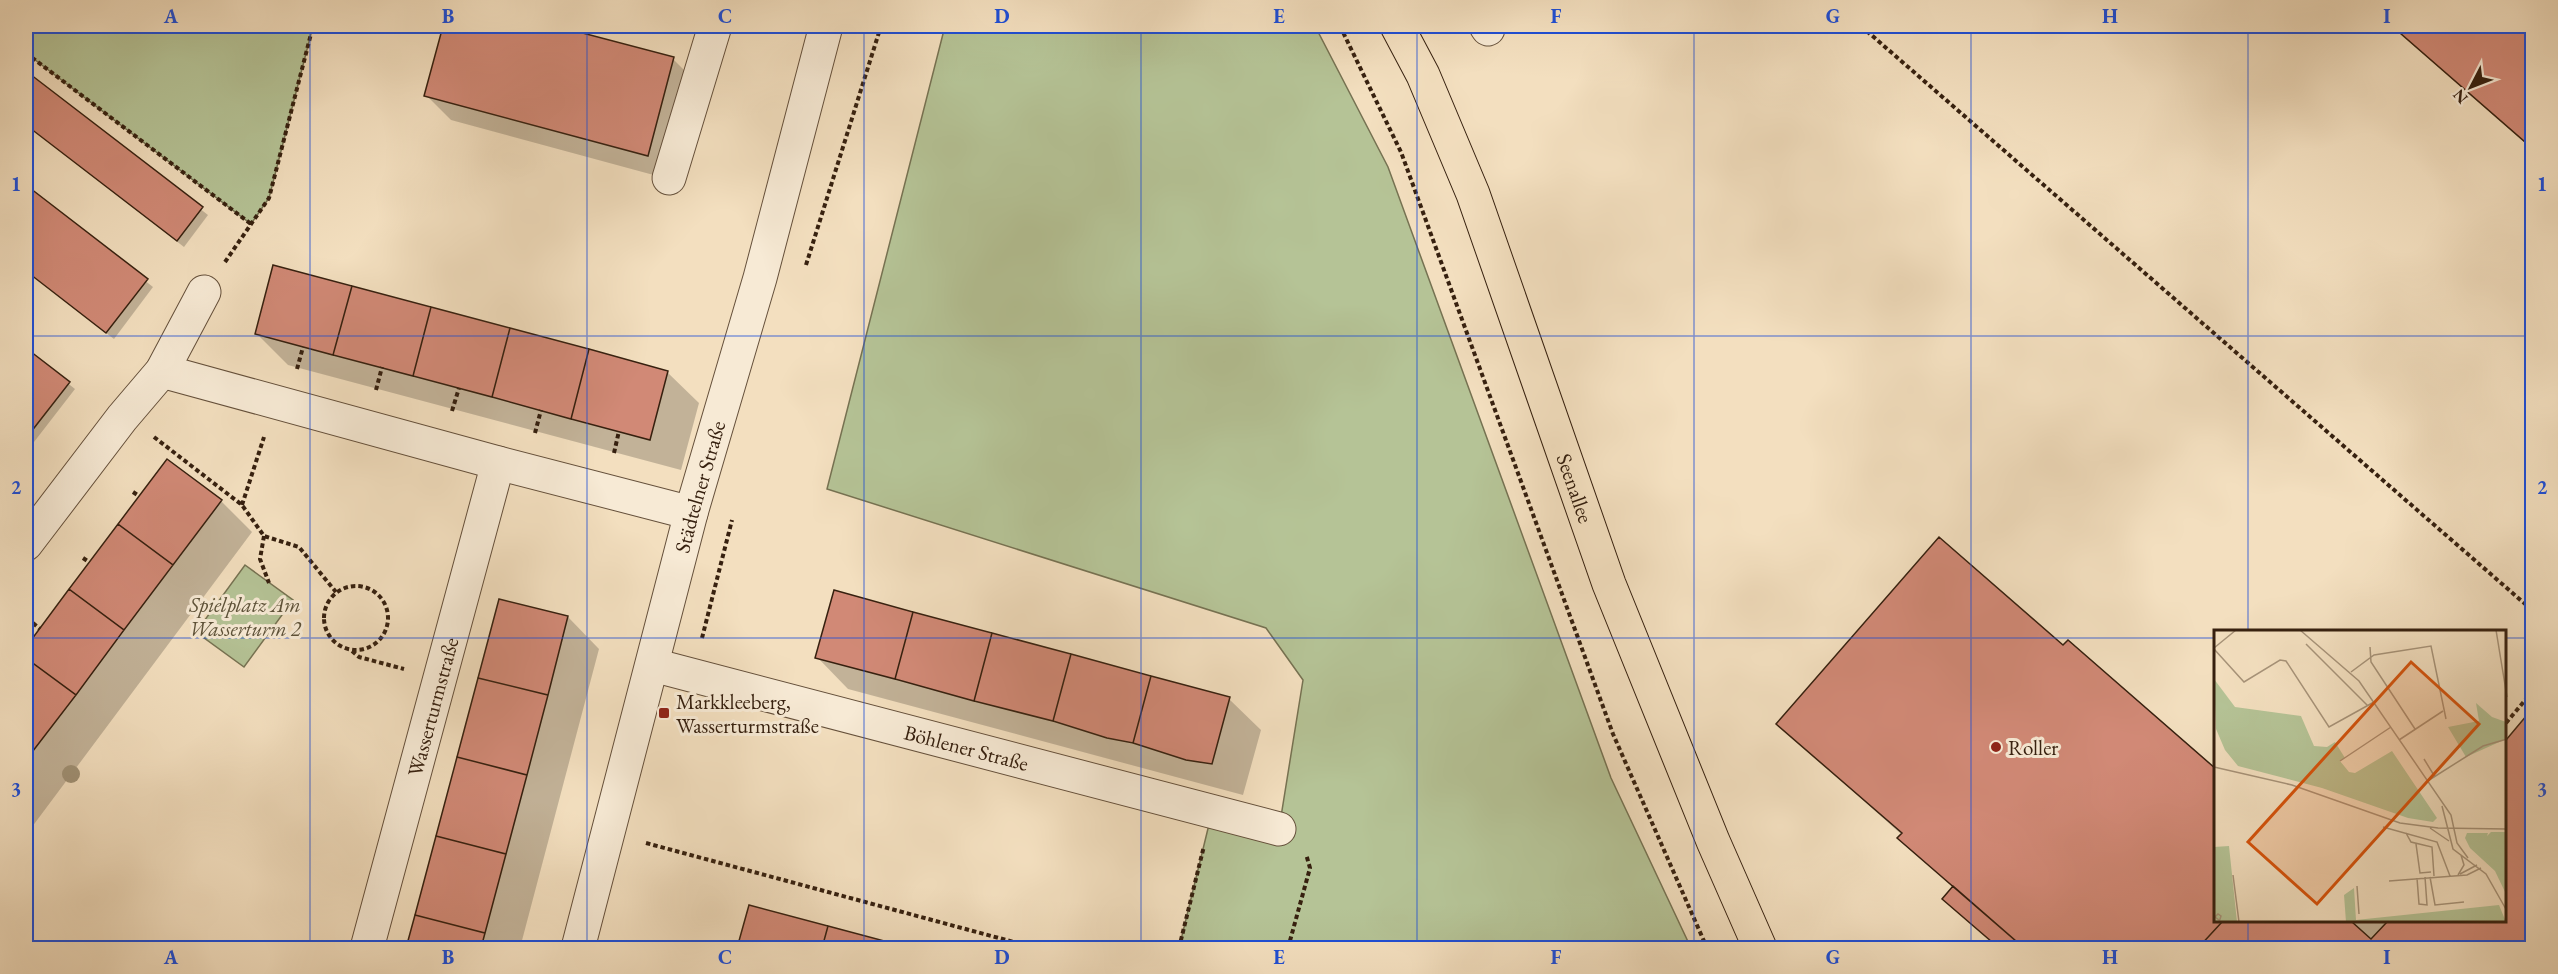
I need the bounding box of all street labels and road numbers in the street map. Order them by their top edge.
street label: Städtelner Straße [668,417,731,556]
street label: Seenallee [1551,450,1600,526]
street label: Wasserturmstraße [401,634,464,779]
street label: Böhlener Straße [901,718,1032,776]

